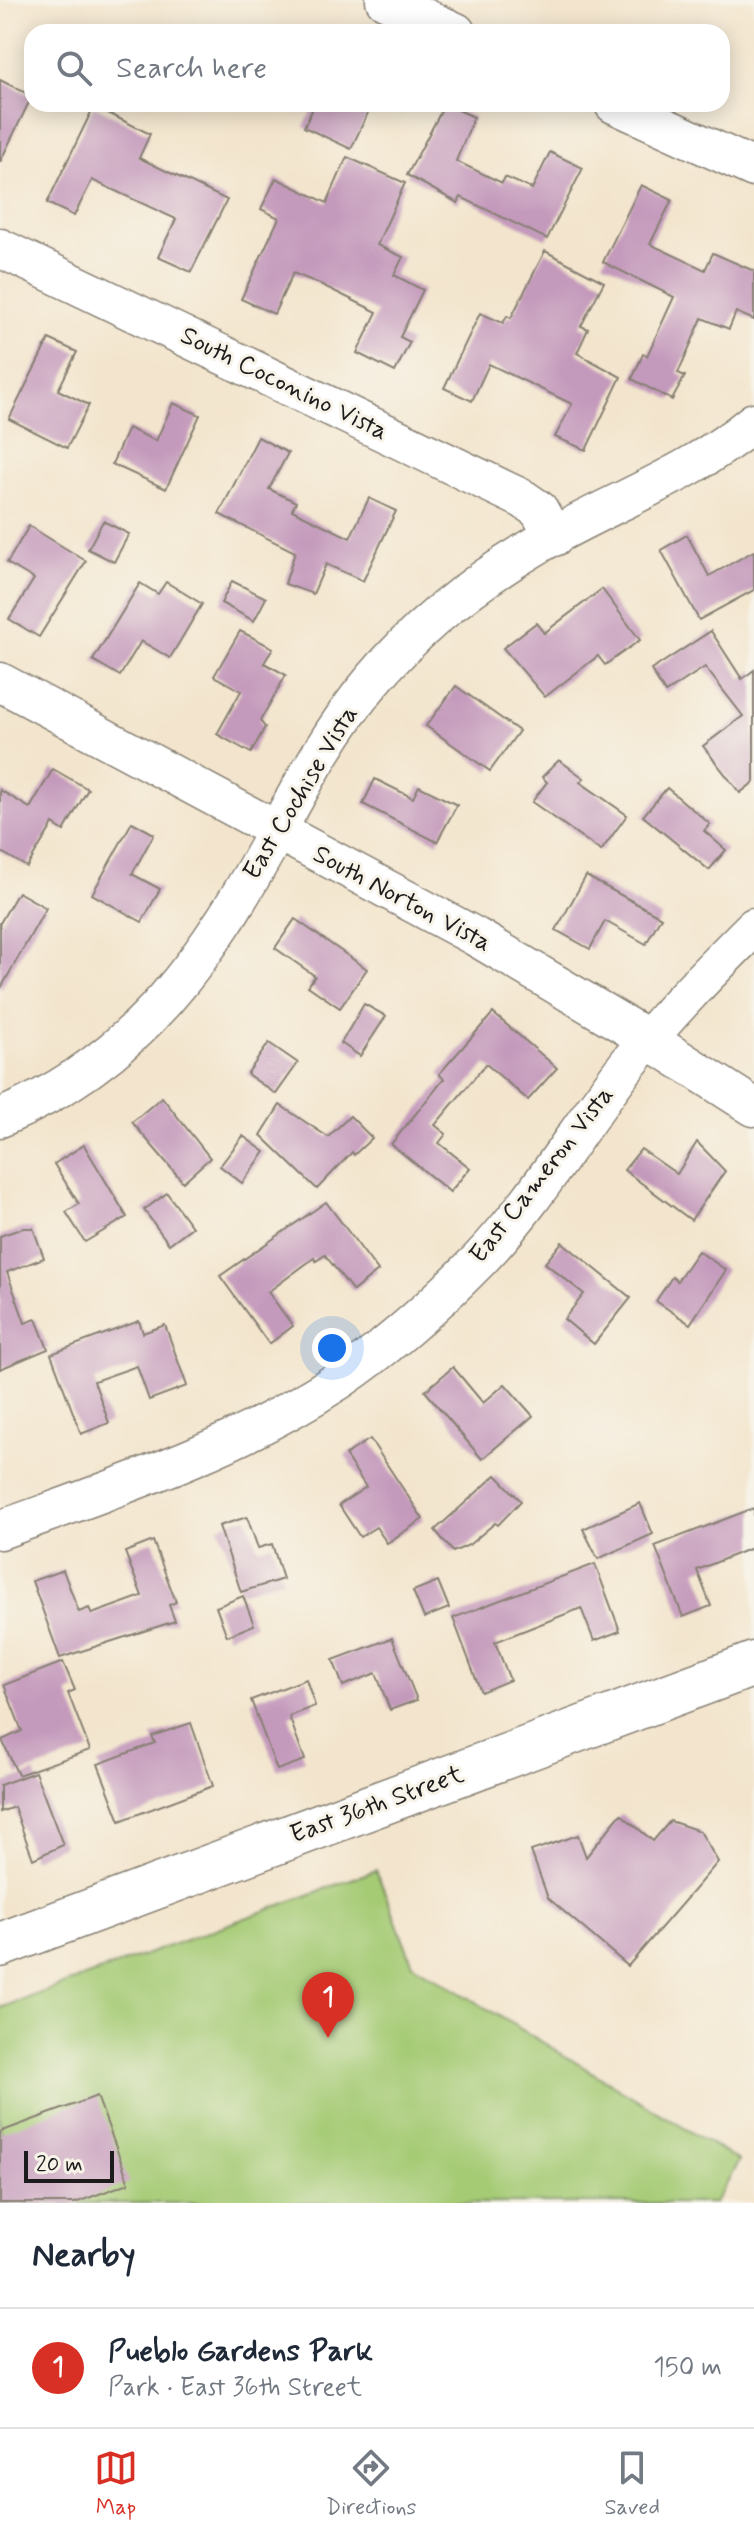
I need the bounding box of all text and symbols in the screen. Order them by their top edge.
search box [24,24,730,112]
icon: search [52,46,96,90]
text: Search here [116,49,267,88]
street label: South Coconino Vista [175,319,393,449]
street label: East Cochise Vista [236,700,366,886]
street label: South Norton Vista [307,838,497,960]
street label: East Cameron Vista [462,1079,622,1271]
your location [312,1328,352,1368]
street label: East 36th Street [285,1758,469,1852]
pin: 1 [302,1972,354,2038]
scale bar [24,2147,114,2183]
text: 20 m [36,2151,83,2179]
text: Nearby [32,2233,136,2278]
text: Pueblo Gardens Park [108,2332,373,2371]
text: 1 [52,2351,64,2385]
text: 150 m [653,2351,722,2385]
text: Park · East 36th Street [108,2371,362,2405]
tab: Map [94,2446,138,2522]
tab: Directions [326,2446,416,2522]
tab: Saved [604,2446,660,2522]

